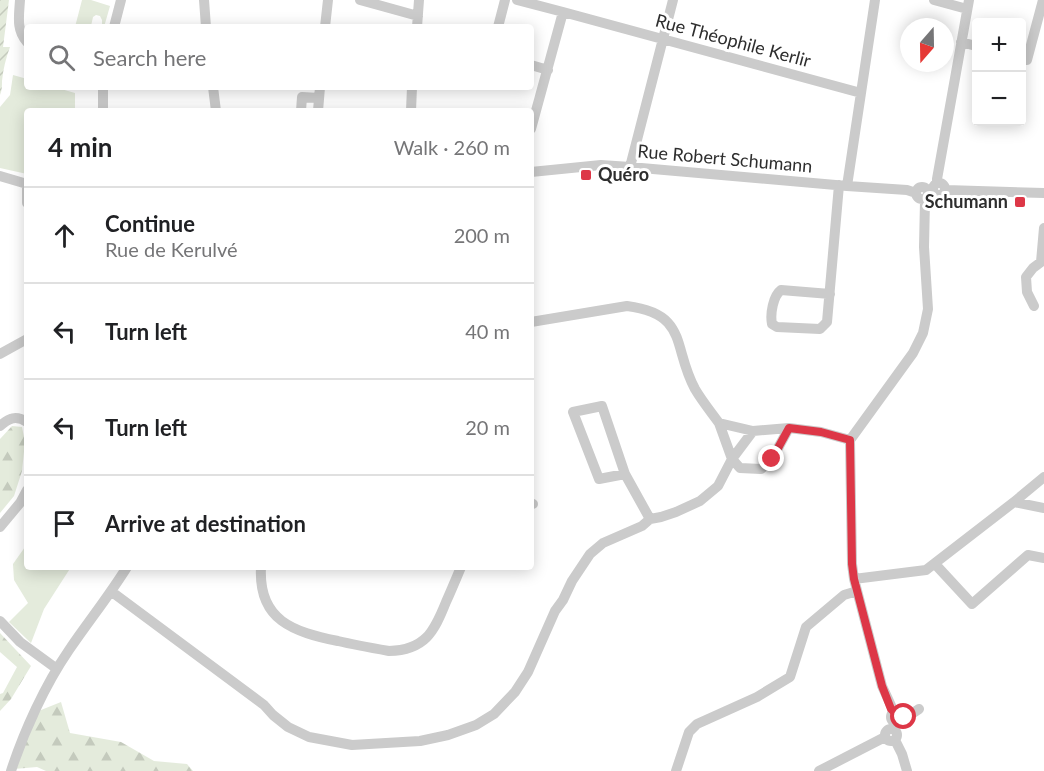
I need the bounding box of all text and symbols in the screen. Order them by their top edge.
street label: Rue Théophile Kerlir [653,9,814,71]
north arrow [900,18,954,72]
map controls [972,18,1026,126]
button: + [972,18,1026,72]
search box [24,24,534,90]
icon: search [45,41,78,74]
text: Search here [93,44,206,71]
button: − [972,72,1026,126]
text: 4 min [48,131,112,163]
text: Walk · 260 m [394,135,510,159]
street label: Rue Robert Schumann [637,139,813,177]
place label: Quéro [598,163,649,185]
marker: Quéro [579,168,593,182]
place label: Schumann [925,190,1008,212]
marker: Schumann [1013,195,1027,209]
text: Continue [105,210,195,237]
icon: ahead [48,219,81,252]
text: 200 m [454,223,510,247]
text: Rue de Kerulvé [105,237,238,261]
icon: left [48,315,81,348]
text: Turn left [105,318,187,345]
text: 40 m [465,319,510,343]
icon: left [48,411,81,444]
text: Turn left [105,414,187,441]
text: 20 m [465,415,510,439]
route end [758,445,784,471]
icon: arrive [48,507,81,540]
text: Arrive at destination [105,510,306,537]
route start [890,703,916,729]

